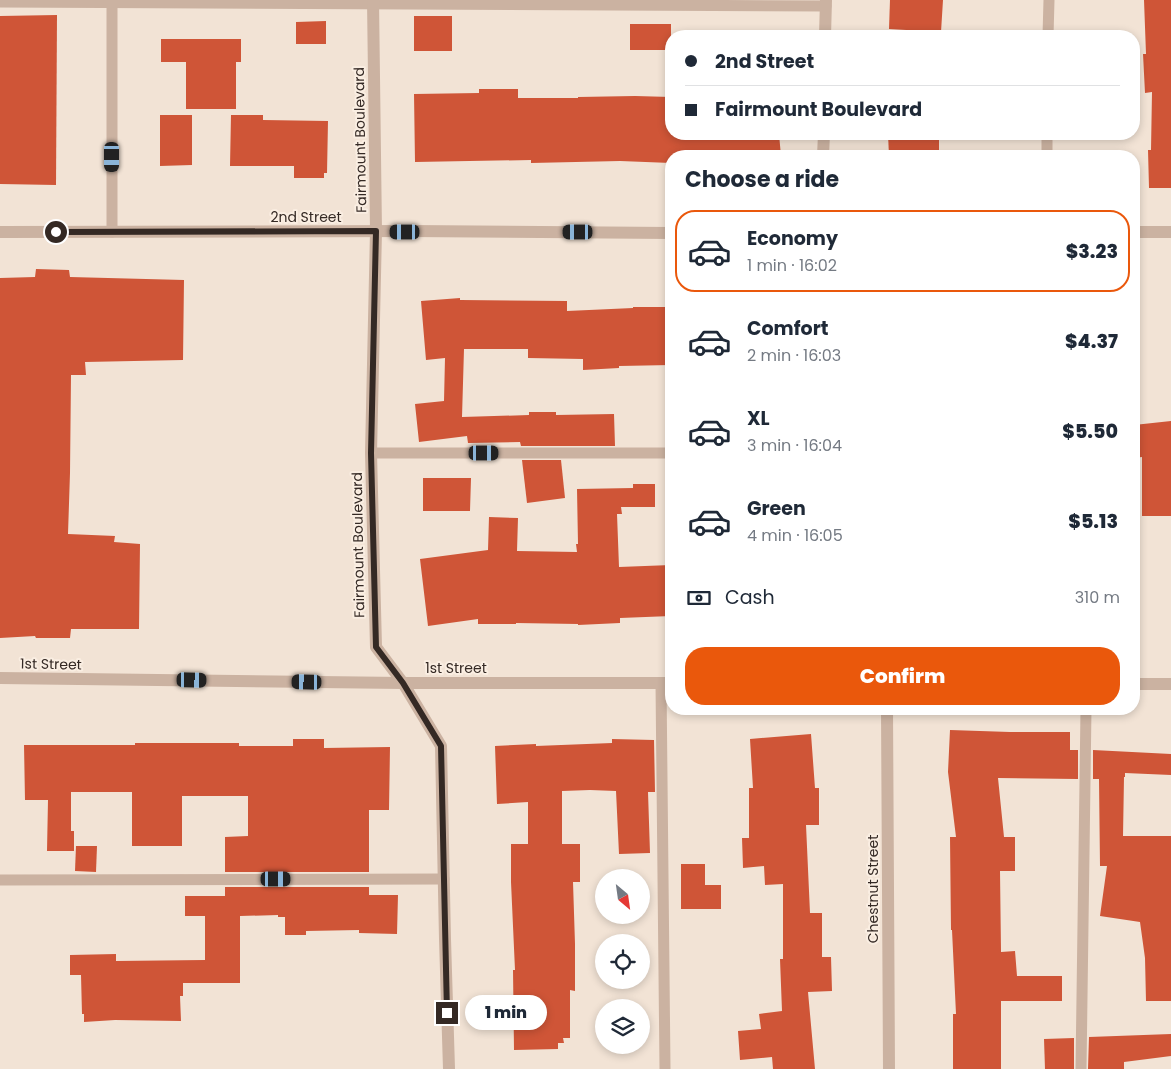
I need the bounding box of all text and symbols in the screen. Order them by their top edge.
text: 2nd Street [715,48,814,75]
street label: Fairmount Boulevard [349,67,371,213]
text: Fairmount Boulevard [715,96,922,123]
car [104,142,119,172]
text: Choose a ride [685,164,839,195]
street label: 2nd Street [270,207,342,227]
route start [45,221,67,243]
car [390,225,420,240]
car [563,225,593,240]
text: Economy [747,225,838,252]
icon: car [687,229,732,274]
text: $3.23 [1066,238,1118,265]
text: 1 min · 16:02 [747,254,837,277]
text: Comfort [747,315,829,342]
icon: car [687,319,732,364]
text: $4.37 [1065,328,1118,355]
text: 2 min · 16:03 [747,344,841,367]
text: XL [747,405,770,432]
icon: car [687,409,732,454]
text: $5.50 [1062,418,1118,445]
text: 3 min · 16:04 [747,434,842,457]
car [469,446,499,461]
street label: Fairmount Boulevard [347,472,369,618]
text: Green [747,495,806,522]
icon: car [687,499,732,544]
text: $5.13 [1068,508,1118,535]
text: 4 min · 16:05 [747,524,843,547]
icon: cash [685,584,713,612]
text: Cash [725,584,775,611]
text: 310 m [1075,586,1120,609]
button: Confirm [685,647,1120,705]
street label: 1st Street [20,653,82,675]
street label: 1st Street [425,658,487,678]
car [176,672,207,688]
car [291,674,322,690]
street label: Chestnut Street [863,835,883,943]
north arrow [595,869,650,924]
map controls [595,869,650,1054]
car [261,872,291,887]
button: locate [595,934,650,989]
callout: 1 min [464,996,547,1030]
button: layers [595,999,650,1054]
text: 1 min [485,1001,527,1024]
route end [436,1002,458,1024]

